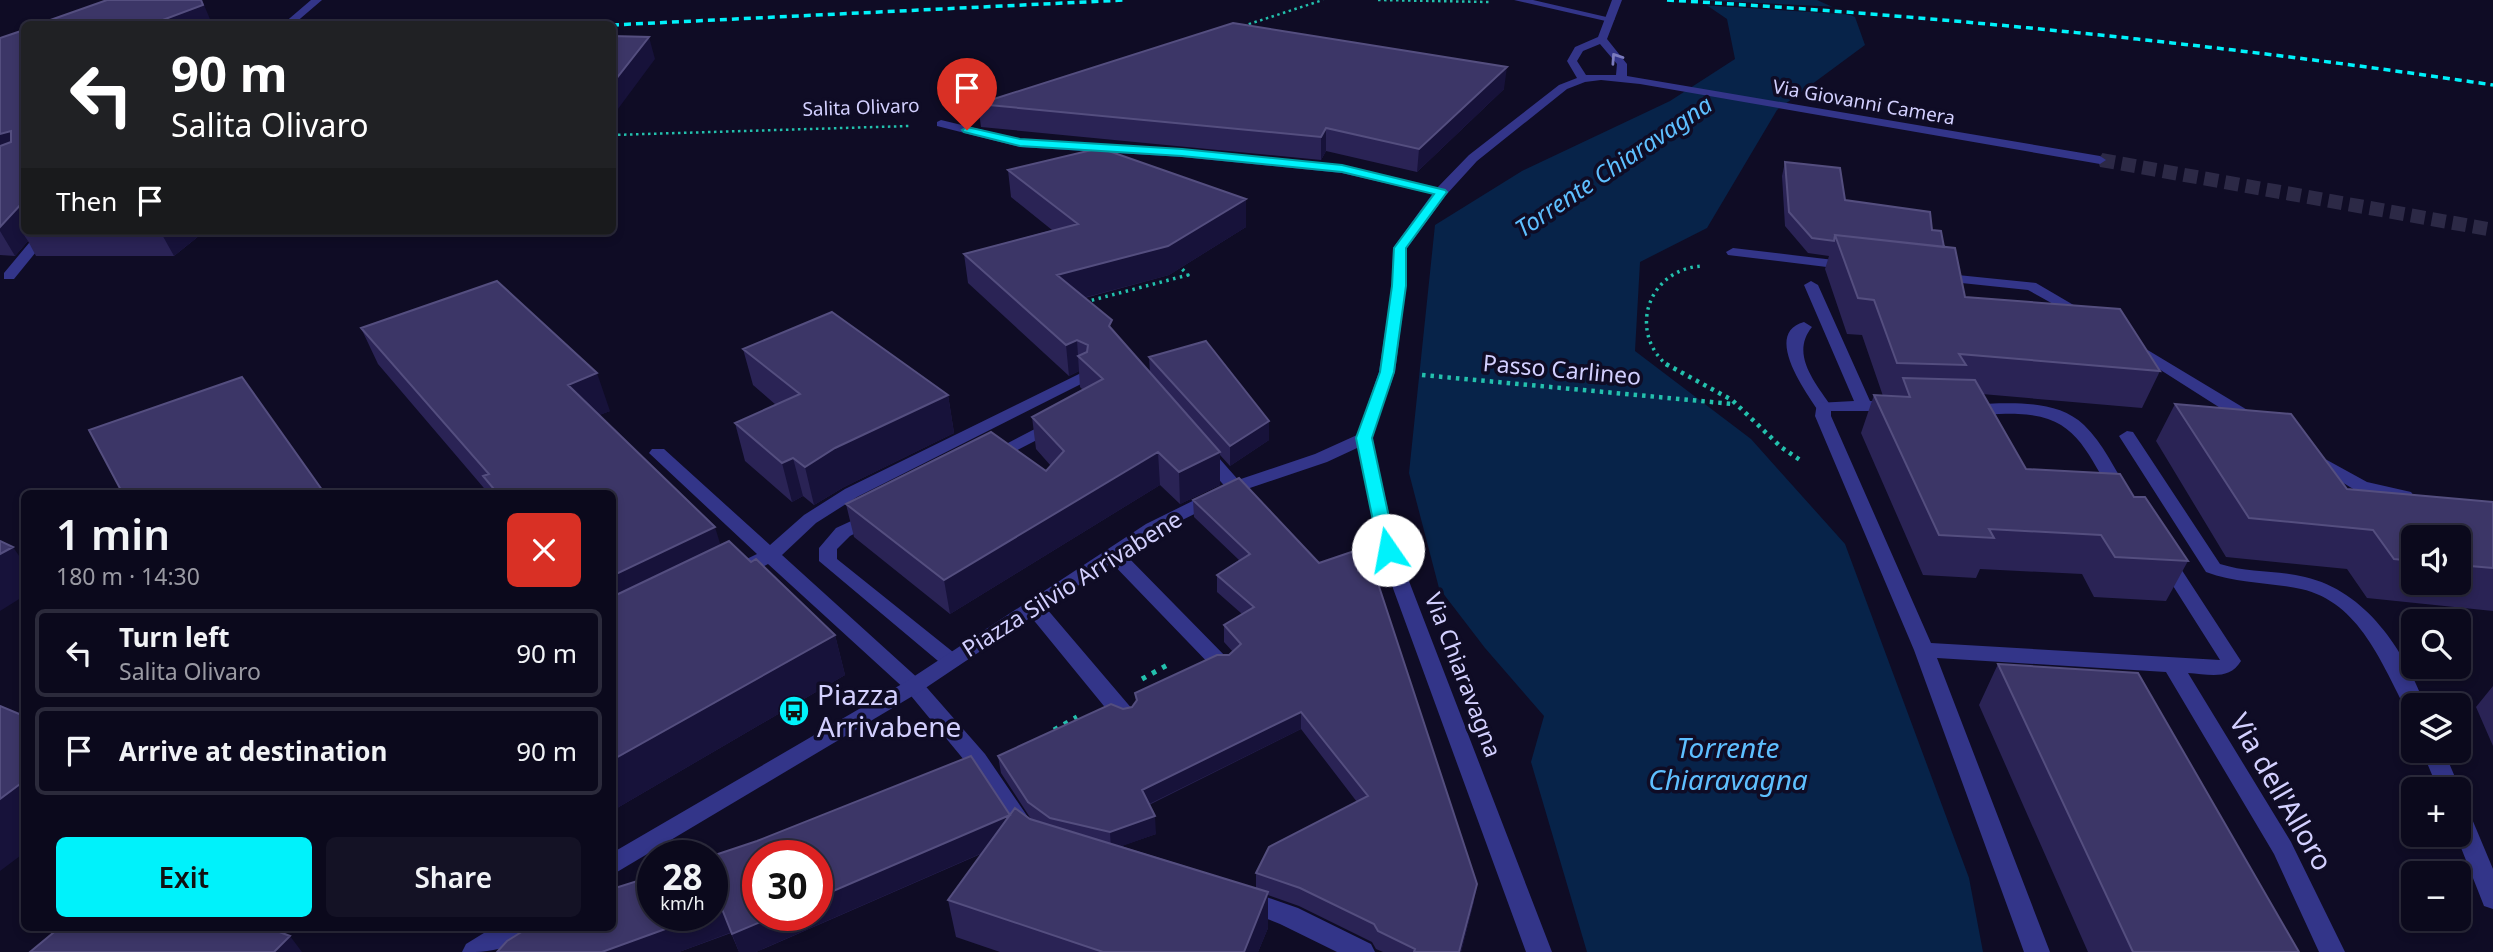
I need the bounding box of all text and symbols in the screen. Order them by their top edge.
text: 90 m [171,40,288,106]
icon: left [56,49,147,140]
one-way arrow [1611,52,1624,65]
pin [937,58,997,130]
icon: arrive [948,69,986,107]
street label: Via Giovanni Camera [1771,73,1957,131]
water label: Torrente Chiaravagna [1508,87,1719,244]
street label: Salita Olivaro [802,92,920,122]
text: Salita Olivaro [171,103,369,146]
icon: arrive [131,182,169,220]
text: Then [56,183,117,219]
street label: Passo Carlineo [1482,346,1643,392]
street label: Piazza Silvio Arrivabene [955,502,1188,664]
text: 1 min [56,505,170,562]
button: close [507,513,581,587]
position arrow [1351,513,1425,587]
map controls [2401,525,2471,931]
button: sound [2401,525,2471,595]
text: 180 m · 14:30 [56,560,200,592]
street label: Via Chiaravagna [1418,588,1510,762]
button: search [2401,609,2471,679]
text: Turn left [119,619,230,655]
icon: left [60,634,98,672]
text: 90 m [516,635,577,671]
text: Salita Olivaro [119,655,261,687]
place label: Piazza Arrivabene [817,675,961,745]
button: layers [2401,693,2471,763]
bus stop icon: Piazza Arrivabene [777,694,811,728]
street label: Via dell'Alloro [2221,706,2342,877]
water label: Torrente Chiaravagna [1648,728,1808,798]
icon: arrive [60,732,98,770]
text: Arrive at destination [119,733,388,769]
text: 90 m [516,733,577,769]
button: + [2401,777,2471,847]
button: Exit [56,837,312,917]
button: Share [326,837,581,917]
speed limit sign: 30 [742,840,833,931]
text: 28 [662,853,703,900]
button: − [2401,861,2471,931]
text: km/h [660,891,705,915]

